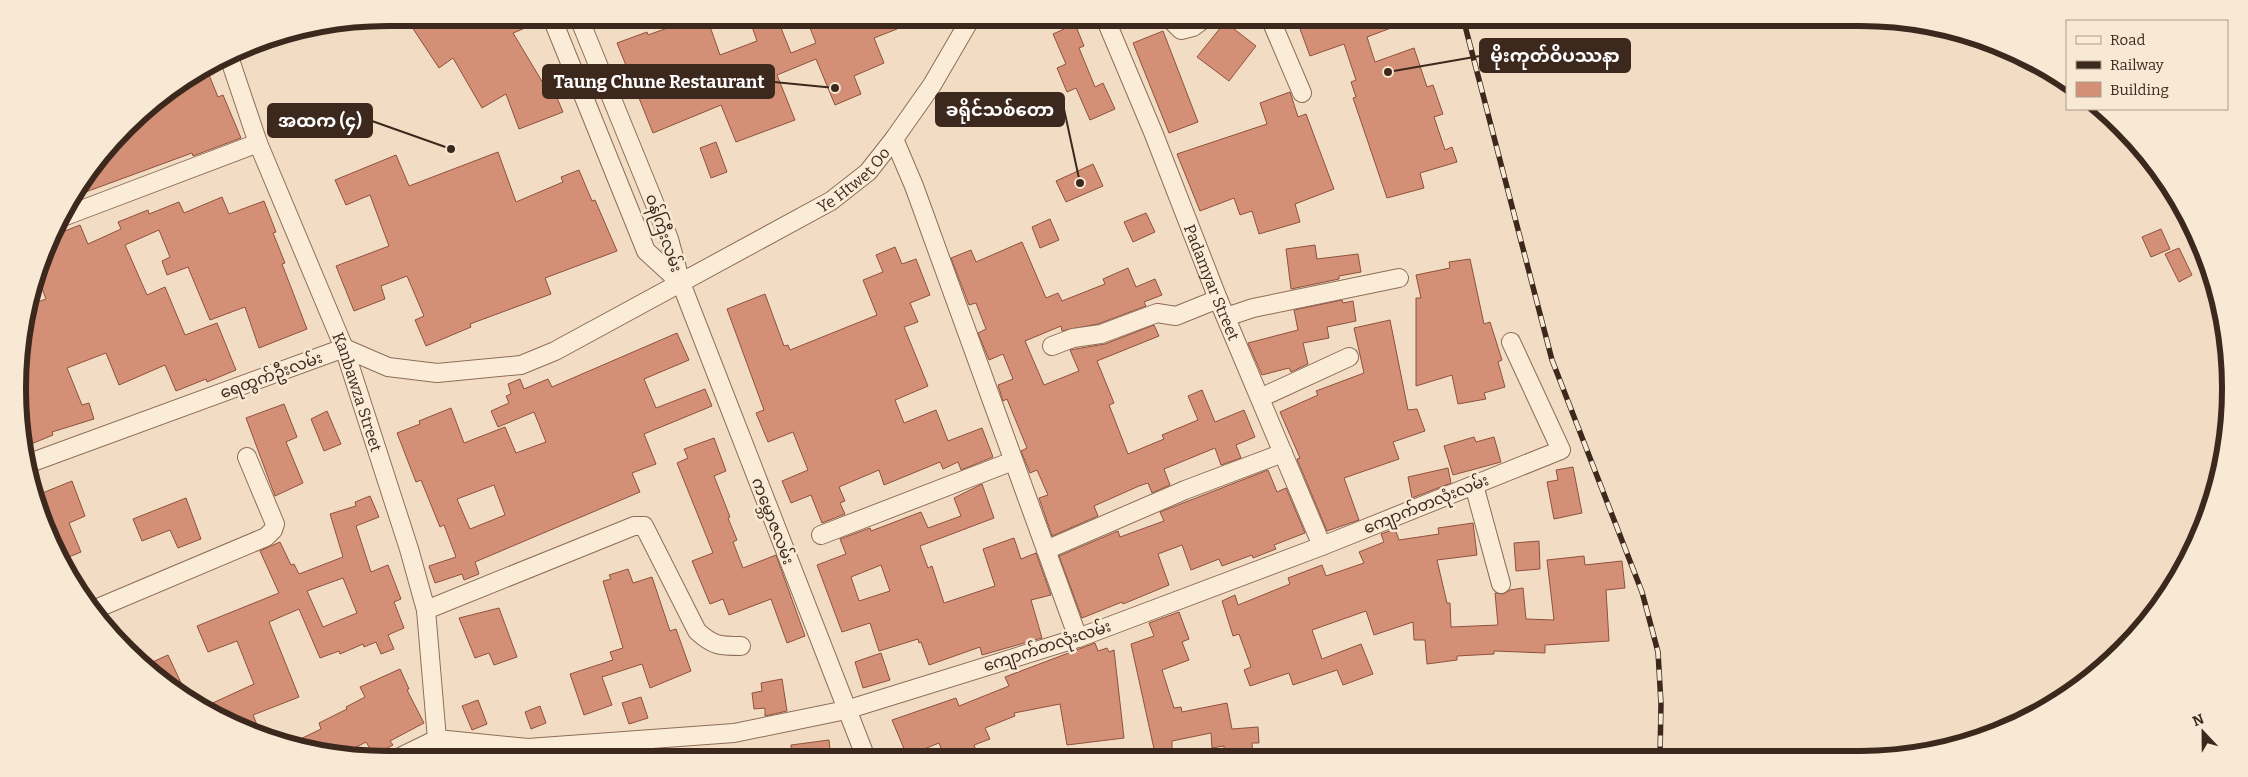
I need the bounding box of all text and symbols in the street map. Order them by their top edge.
legend [2066,20,2228,110]
text: Road [2110,31,2145,49]
callout: မိုးကုတ်ဝိပဿနာ [1480,39,1630,72]
text: မိုးကုတ်ဝိပဿနာ [1490,44,1620,70]
text: Railway [2110,56,2164,74]
callout: Taung Chune Restaurant [543,65,774,98]
text: Taung Chune Restaurant [553,71,765,93]
text: Building [2110,81,2169,99]
callout: ခရိုင်သစ်တော [936,93,1064,126]
text: ခရိုင်သစ်တော [946,98,1054,124]
callout: အထက (၄) [268,104,372,137]
text: အထက (၄) [278,110,362,135]
street label: Ye Htwet Oo [814,143,894,216]
street label: ဝန်ကြီးလမ်း [638,191,688,276]
street label: Padamyar Street [1180,221,1244,343]
street label: Kanbawza Street [329,329,386,454]
street label: ရေထွက်ဦးလမ်း [217,346,326,406]
street label: ကျောက်တလုံးလမ်း [1360,468,1493,542]
street label: ကမ္ဘောဇလမ်း [744,474,800,568]
street label: ကျောက်တလုံးလမ်း [980,614,1115,680]
north arrow [2178,707,2228,757]
text: N [2190,710,2207,730]

